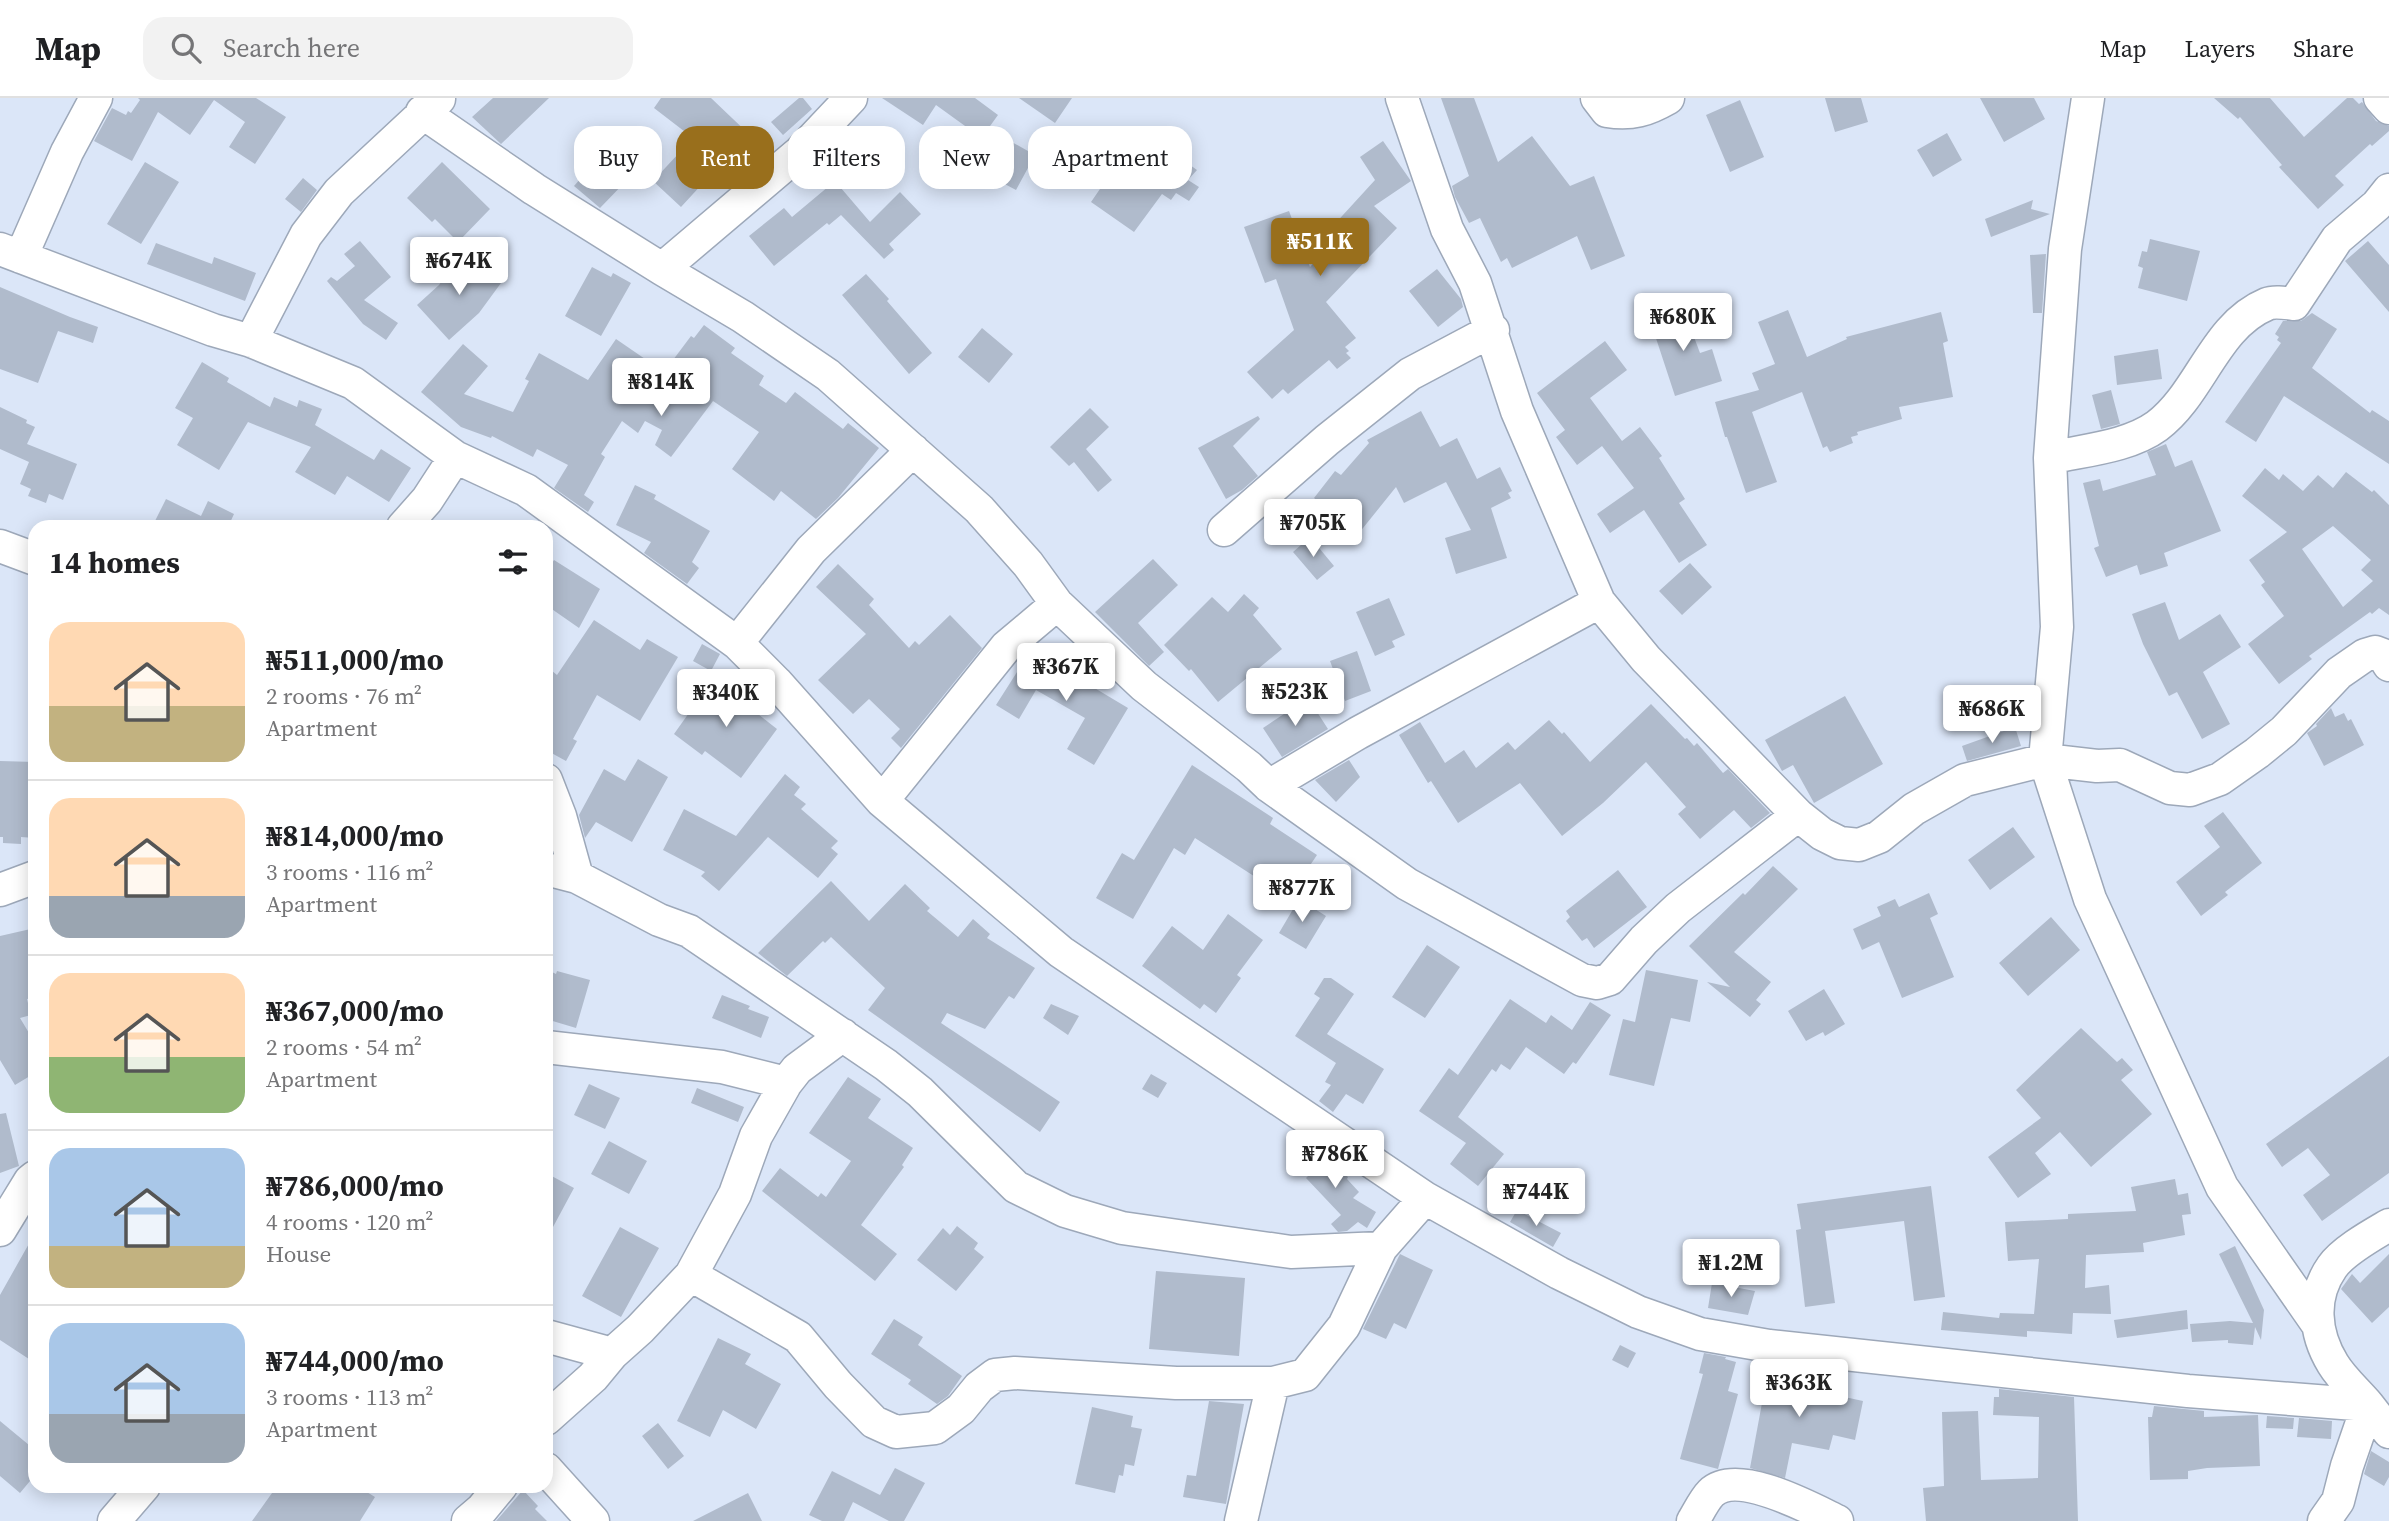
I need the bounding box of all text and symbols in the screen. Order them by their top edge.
search box [143,17,633,80]
text: Map [35,26,101,71]
icon: search [167,29,205,67]
text: Search here [223,30,360,66]
text: Map [2100,32,2147,65]
text: Layers [2185,32,2255,65]
text: Share [2293,32,2354,65]
chip: Buy [574,126,662,189]
chip: Rent [676,126,774,189]
chip: Filters [788,126,905,189]
chip: New [919,126,1014,189]
chip: Apartment [1028,126,1192,189]
pin: ₦511K [1271,218,1369,278]
text: ₦511K [1287,225,1353,257]
pin: ₦674K [410,238,508,297]
text: ₦674K [426,244,492,276]
pin: ₦680K [1634,294,1732,353]
text: ₦680K [1650,300,1716,332]
pin: ₦814K [612,358,710,418]
text: ₦814K [628,365,694,397]
pin: ₦705K [1264,500,1362,559]
text: ₦705K [1280,506,1346,538]
text: 14 homes [49,542,180,583]
icon: filters [494,543,532,581]
text: ₦511,000/mo [266,639,444,680]
pin: ₦367K [1017,644,1115,703]
icon: home [105,650,189,734]
text: ₦367K [1033,650,1099,682]
pin: ₦523K [1246,668,1344,728]
pin: ₦340K [677,670,775,729]
text: ₦523K [1262,675,1328,707]
text: ₦340K [693,676,759,708]
text: 2 rooms · 76 m² [266,680,422,712]
pin: ₦686K [1943,686,2041,745]
text: ₦686K [1959,692,2025,724]
text: Apartment [266,712,377,744]
text: ₦814,000/mo [266,815,444,856]
icon: home [105,826,189,910]
text: 3 rooms · 116 m² [266,856,433,888]
pin: ₦877K [1253,864,1351,924]
text: ₦877K [1269,871,1335,903]
text: Apartment [266,888,377,920]
text: ₦367,000/mo [266,990,444,1031]
icon: home [105,1001,189,1085]
text: 2 rooms · 54 m² [266,1031,422,1063]
text: Apartment [266,1063,377,1095]
pin: ₦786K [1286,1130,1384,1190]
text: ₦786K [1302,1137,1368,1169]
text: ₦786,000/mo [266,1165,444,1206]
pin: ₦744K [1487,1168,1585,1228]
text: ₦744K [1503,1175,1569,1207]
icon: home [105,1176,189,1260]
text: 4 rooms · 120 m² [266,1206,433,1238]
text: House [266,1238,331,1270]
pin: ₦1.2M [1682,1240,1780,1299]
text: ₦1.2M [1699,1246,1763,1278]
text: ₦744,000/mo [266,1340,444,1381]
icon: home [105,1351,189,1435]
pin: ₦363K [1750,1360,1848,1419]
text: ₦363K [1766,1366,1832,1398]
text: 3 rooms · 113 m² [266,1381,433,1413]
text: Apartment [266,1413,377,1445]

